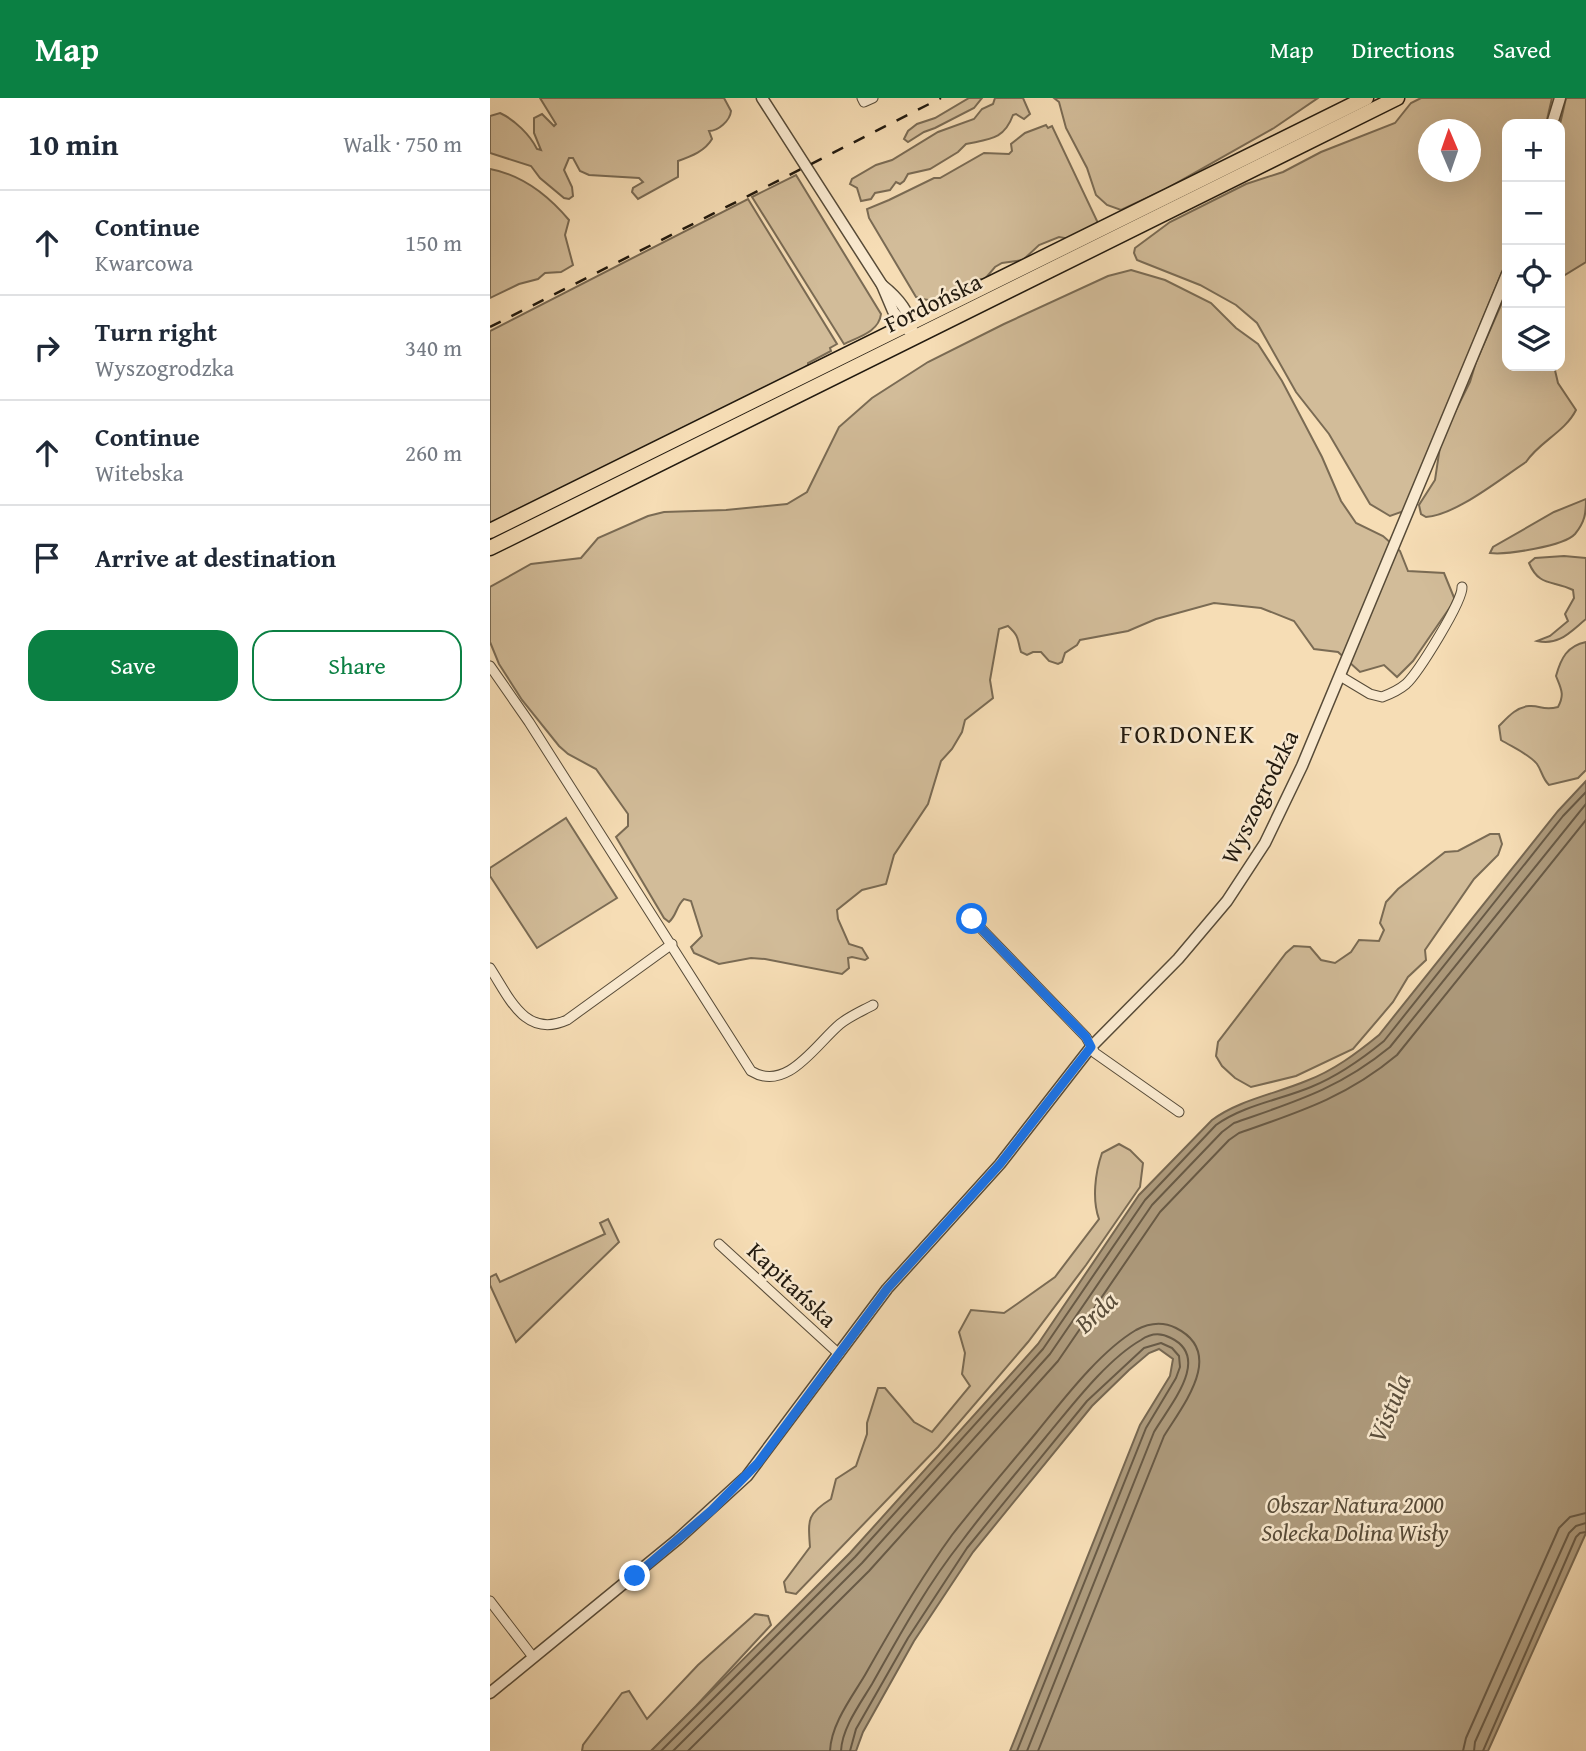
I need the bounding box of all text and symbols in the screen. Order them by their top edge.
text: Map [35,25,99,73]
text: Map [1270,32,1314,67]
text: Directions [1352,32,1455,67]
text: Saved [1493,32,1551,67]
north arrow [1418,119,1481,182]
map controls [1502,119,1565,371]
button: + [1502,119,1565,182]
text: 10 min [28,122,118,166]
text: Walk · 750 m [343,127,462,160]
button: − [1502,182,1565,245]
text: Continue [95,207,200,246]
icon: ahead [28,224,66,262]
text: 150 m [405,226,462,259]
button: locate [1502,245,1565,308]
text: Kwarcowa [95,246,193,279]
street label: Fordońska [878,264,988,341]
button: layers [1502,308,1565,371]
text: Turn right [95,312,217,351]
icon: right [28,329,66,367]
text: 340 m [405,331,462,364]
text: Wyszogrodzka [95,351,234,384]
text: Continue [95,417,200,456]
icon: ahead [28,434,66,472]
text: 260 m [405,436,462,469]
text: Witebska [95,456,184,489]
text: Arrive at destination [95,538,336,577]
icon: arrive [28,539,66,577]
button: Save [28,630,238,701]
button: Share [252,630,462,701]
district label: FORDONEK [1120,714,1256,753]
street label: Wyszogrodzka [1212,723,1307,870]
route start [956,903,987,934]
street label: Kapitańska [740,1234,846,1336]
water label: Brda [1064,1281,1126,1343]
water label: Vistula [1357,1367,1420,1448]
park label: Obszar Natura 2000 Solecka Dolina Wisły [1261,1487,1449,1550]
route end [619,1560,650,1591]

